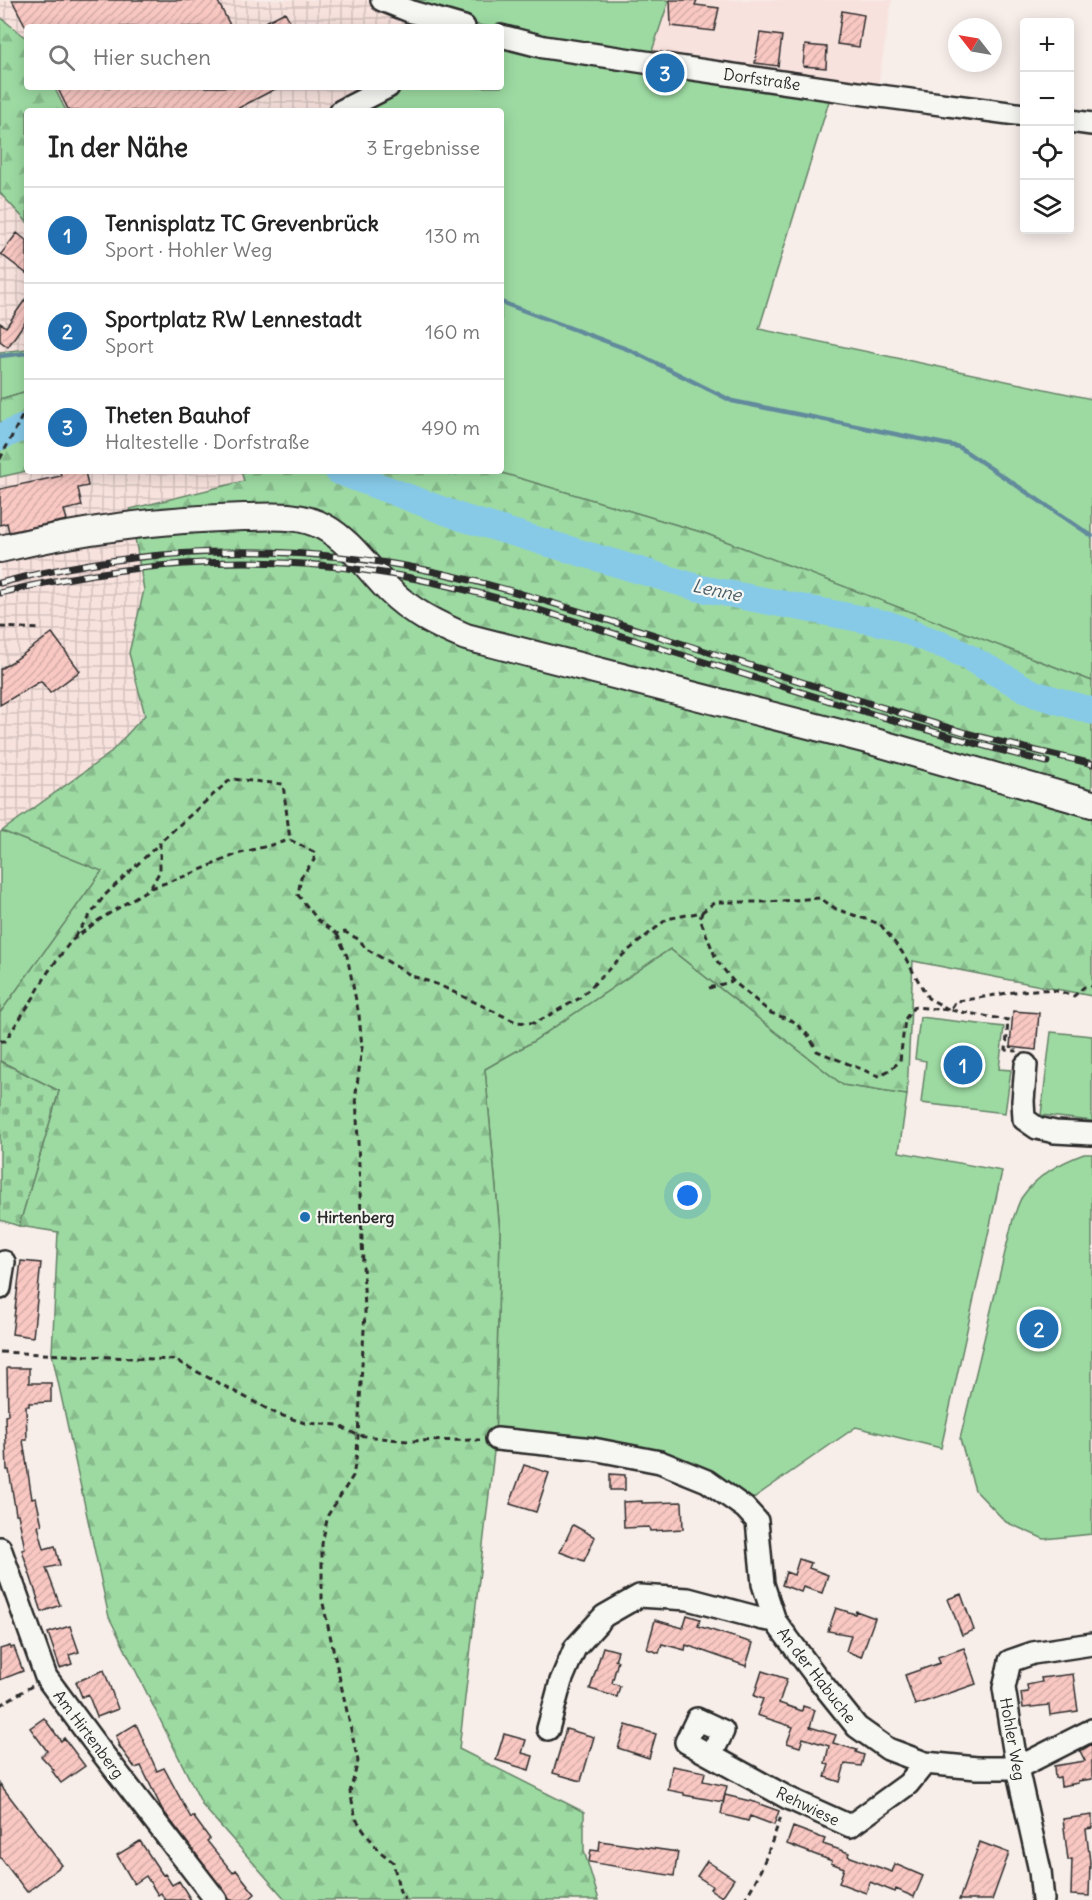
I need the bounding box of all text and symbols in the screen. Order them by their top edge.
north arrow [948,18,1002,72]
map controls [1020,18,1074,234]
button: + [1020,18,1074,72]
search box [24,24,504,90]
icon: search [45,41,78,74]
text: Hier suchen [93,43,211,71]
pin: 3 [646,50,684,96]
street label: Dorfstraße [722,64,802,94]
button: − [1020,72,1074,126]
button: locate [1020,126,1074,180]
text: In der Nähe [48,131,188,164]
text: 3 Ergebnisse [366,135,480,160]
button: layers [1020,180,1074,234]
text: Tennisplatz TC Grevenbrück [105,209,379,237]
text: 1 [64,223,71,248]
text: 130 m [425,223,480,248]
text: Sport · Hohler Weg [105,237,272,262]
text: Sportplatz RW Lennestadt [105,305,362,333]
text: 2 [62,319,73,344]
text: 160 m [425,319,480,344]
text: Sport [105,333,154,358]
text: Theten Bauhof [105,401,250,429]
text: 3 [62,415,73,440]
text: 490 m [421,415,480,440]
text: Haltestelle · Dorfstraße [105,429,310,454]
water label: Lenne [690,574,745,607]
pin: 1 [944,1042,982,1088]
your location [673,1181,702,1210]
place label: Hirtenberg [317,1207,395,1228]
marker: Hirtenberg [298,1210,312,1224]
pin: 2 [1020,1306,1058,1352]
street label: An der Habuche [773,1623,861,1727]
street label: Am Hirtenberg [49,1686,129,1782]
street label: Hohler Weg [996,1696,1030,1782]
street label: Rehwiese [773,1782,843,1830]

